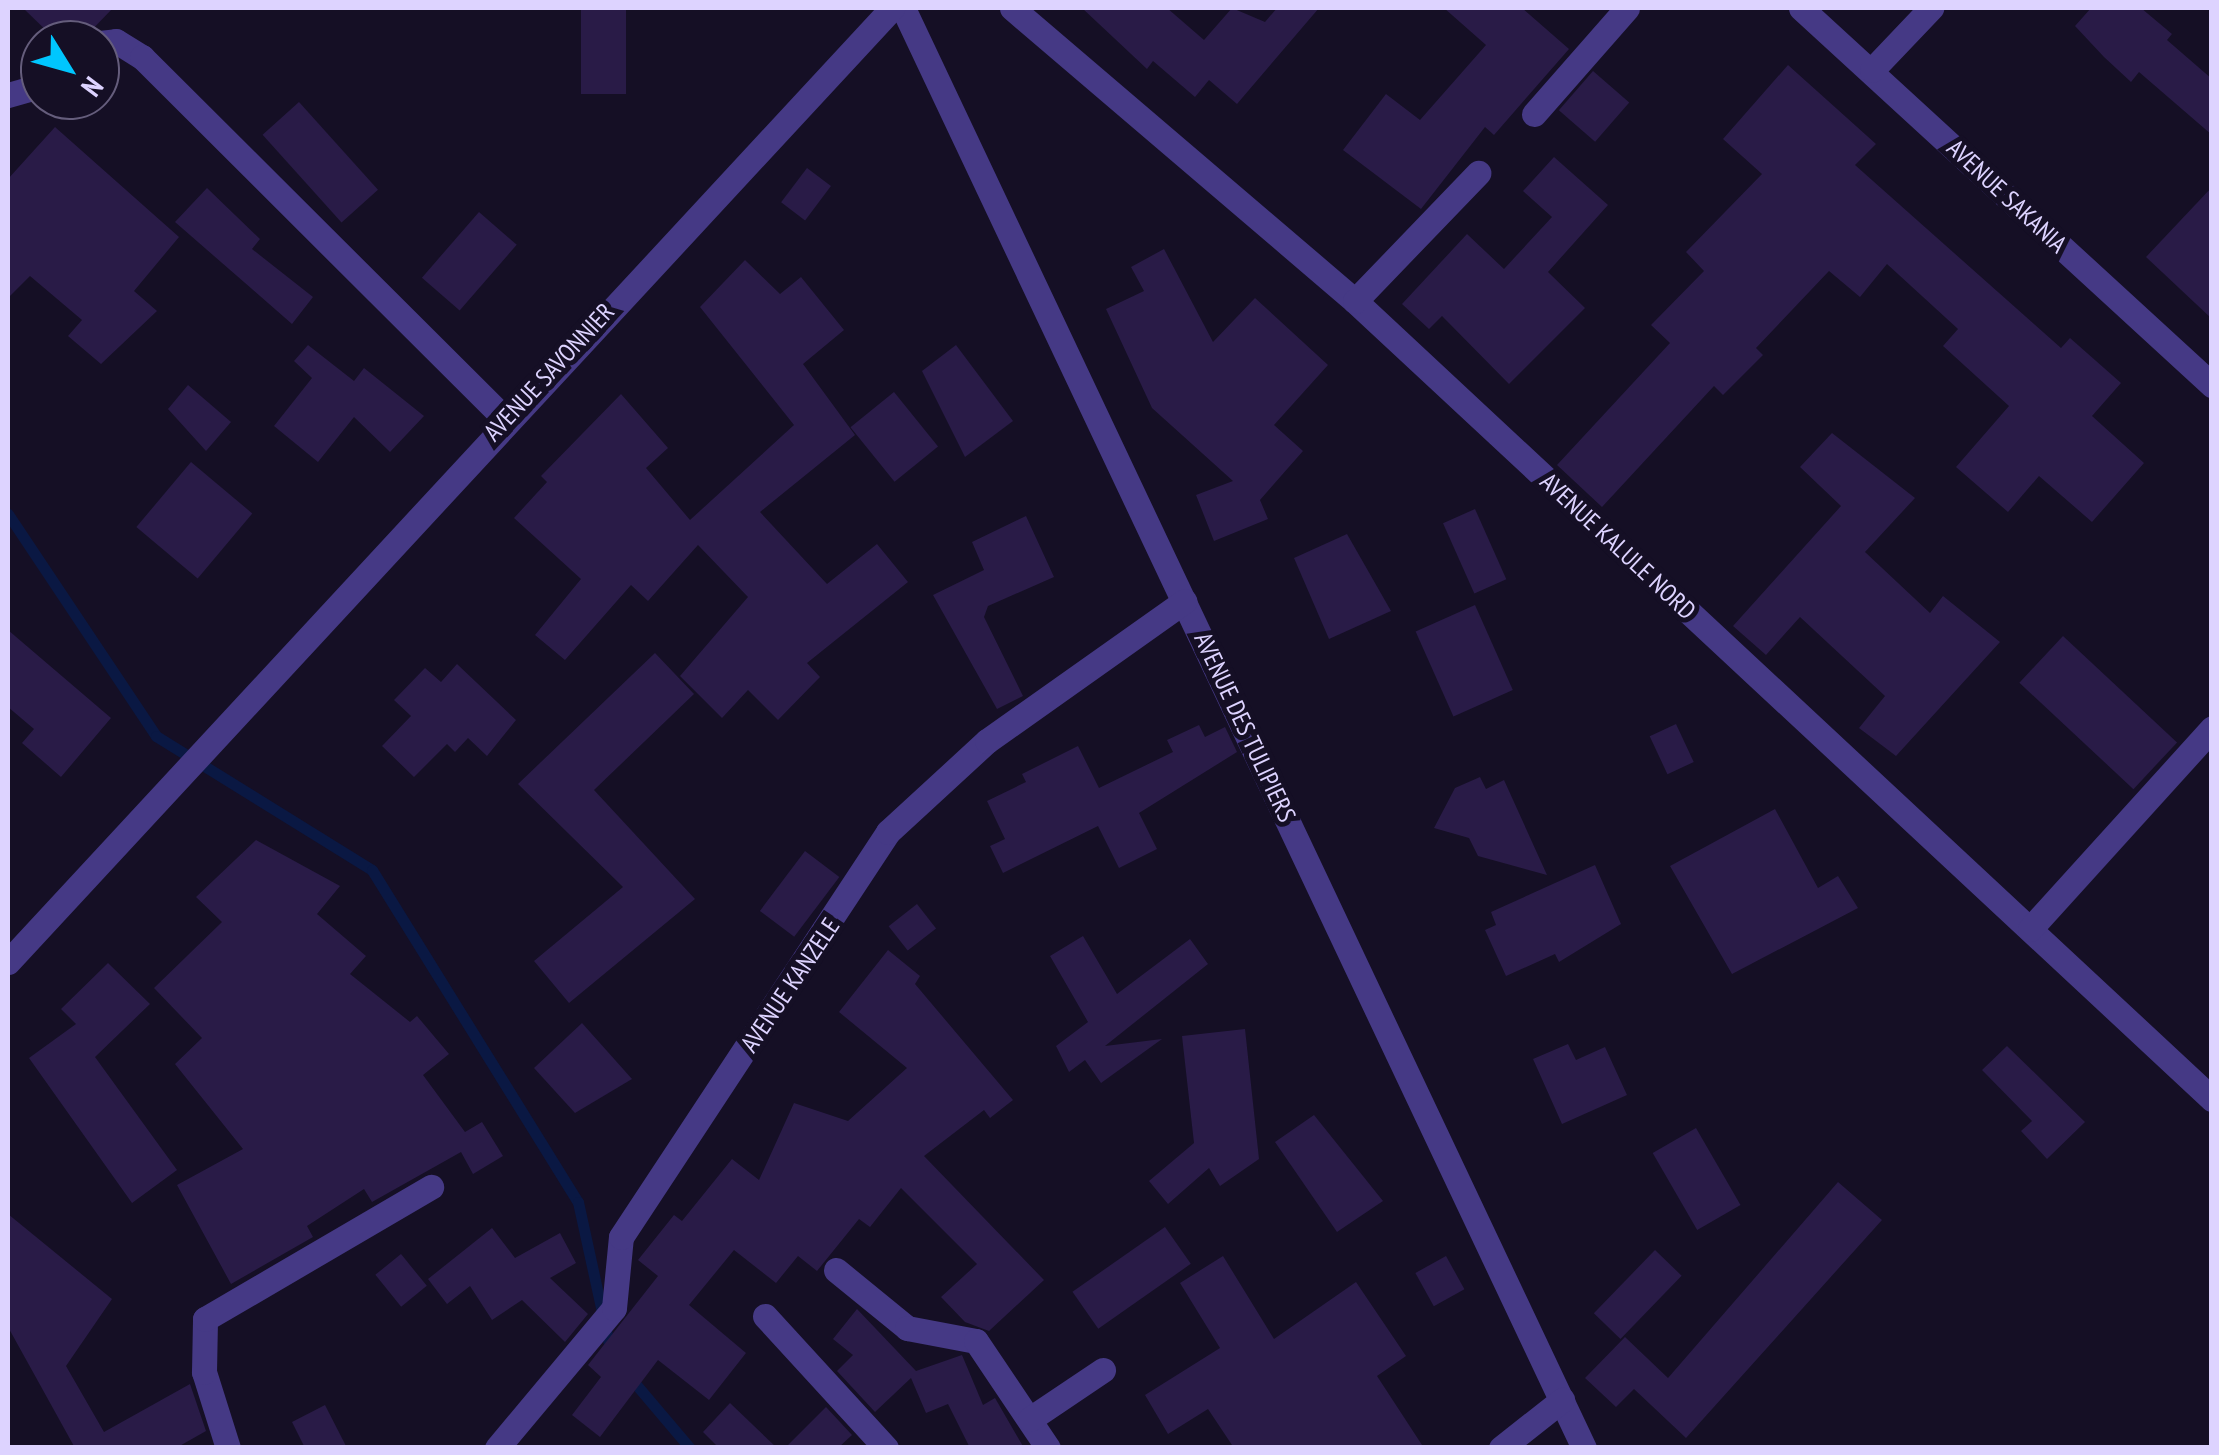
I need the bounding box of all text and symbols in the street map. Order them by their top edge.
north arrow [20,20,120,120]
text: N [73,70,112,104]
street label: AVENUE SAKANIA [1941,133,2073,259]
street label: AVENUE SAVONNIER [478,297,620,447]
street label: AVENUE KALULE NORD [1534,466,1702,626]
street label: AVENUE DES TULIPIERS [1188,627,1302,827]
street label: AVENUE KANZELE [734,912,846,1058]

